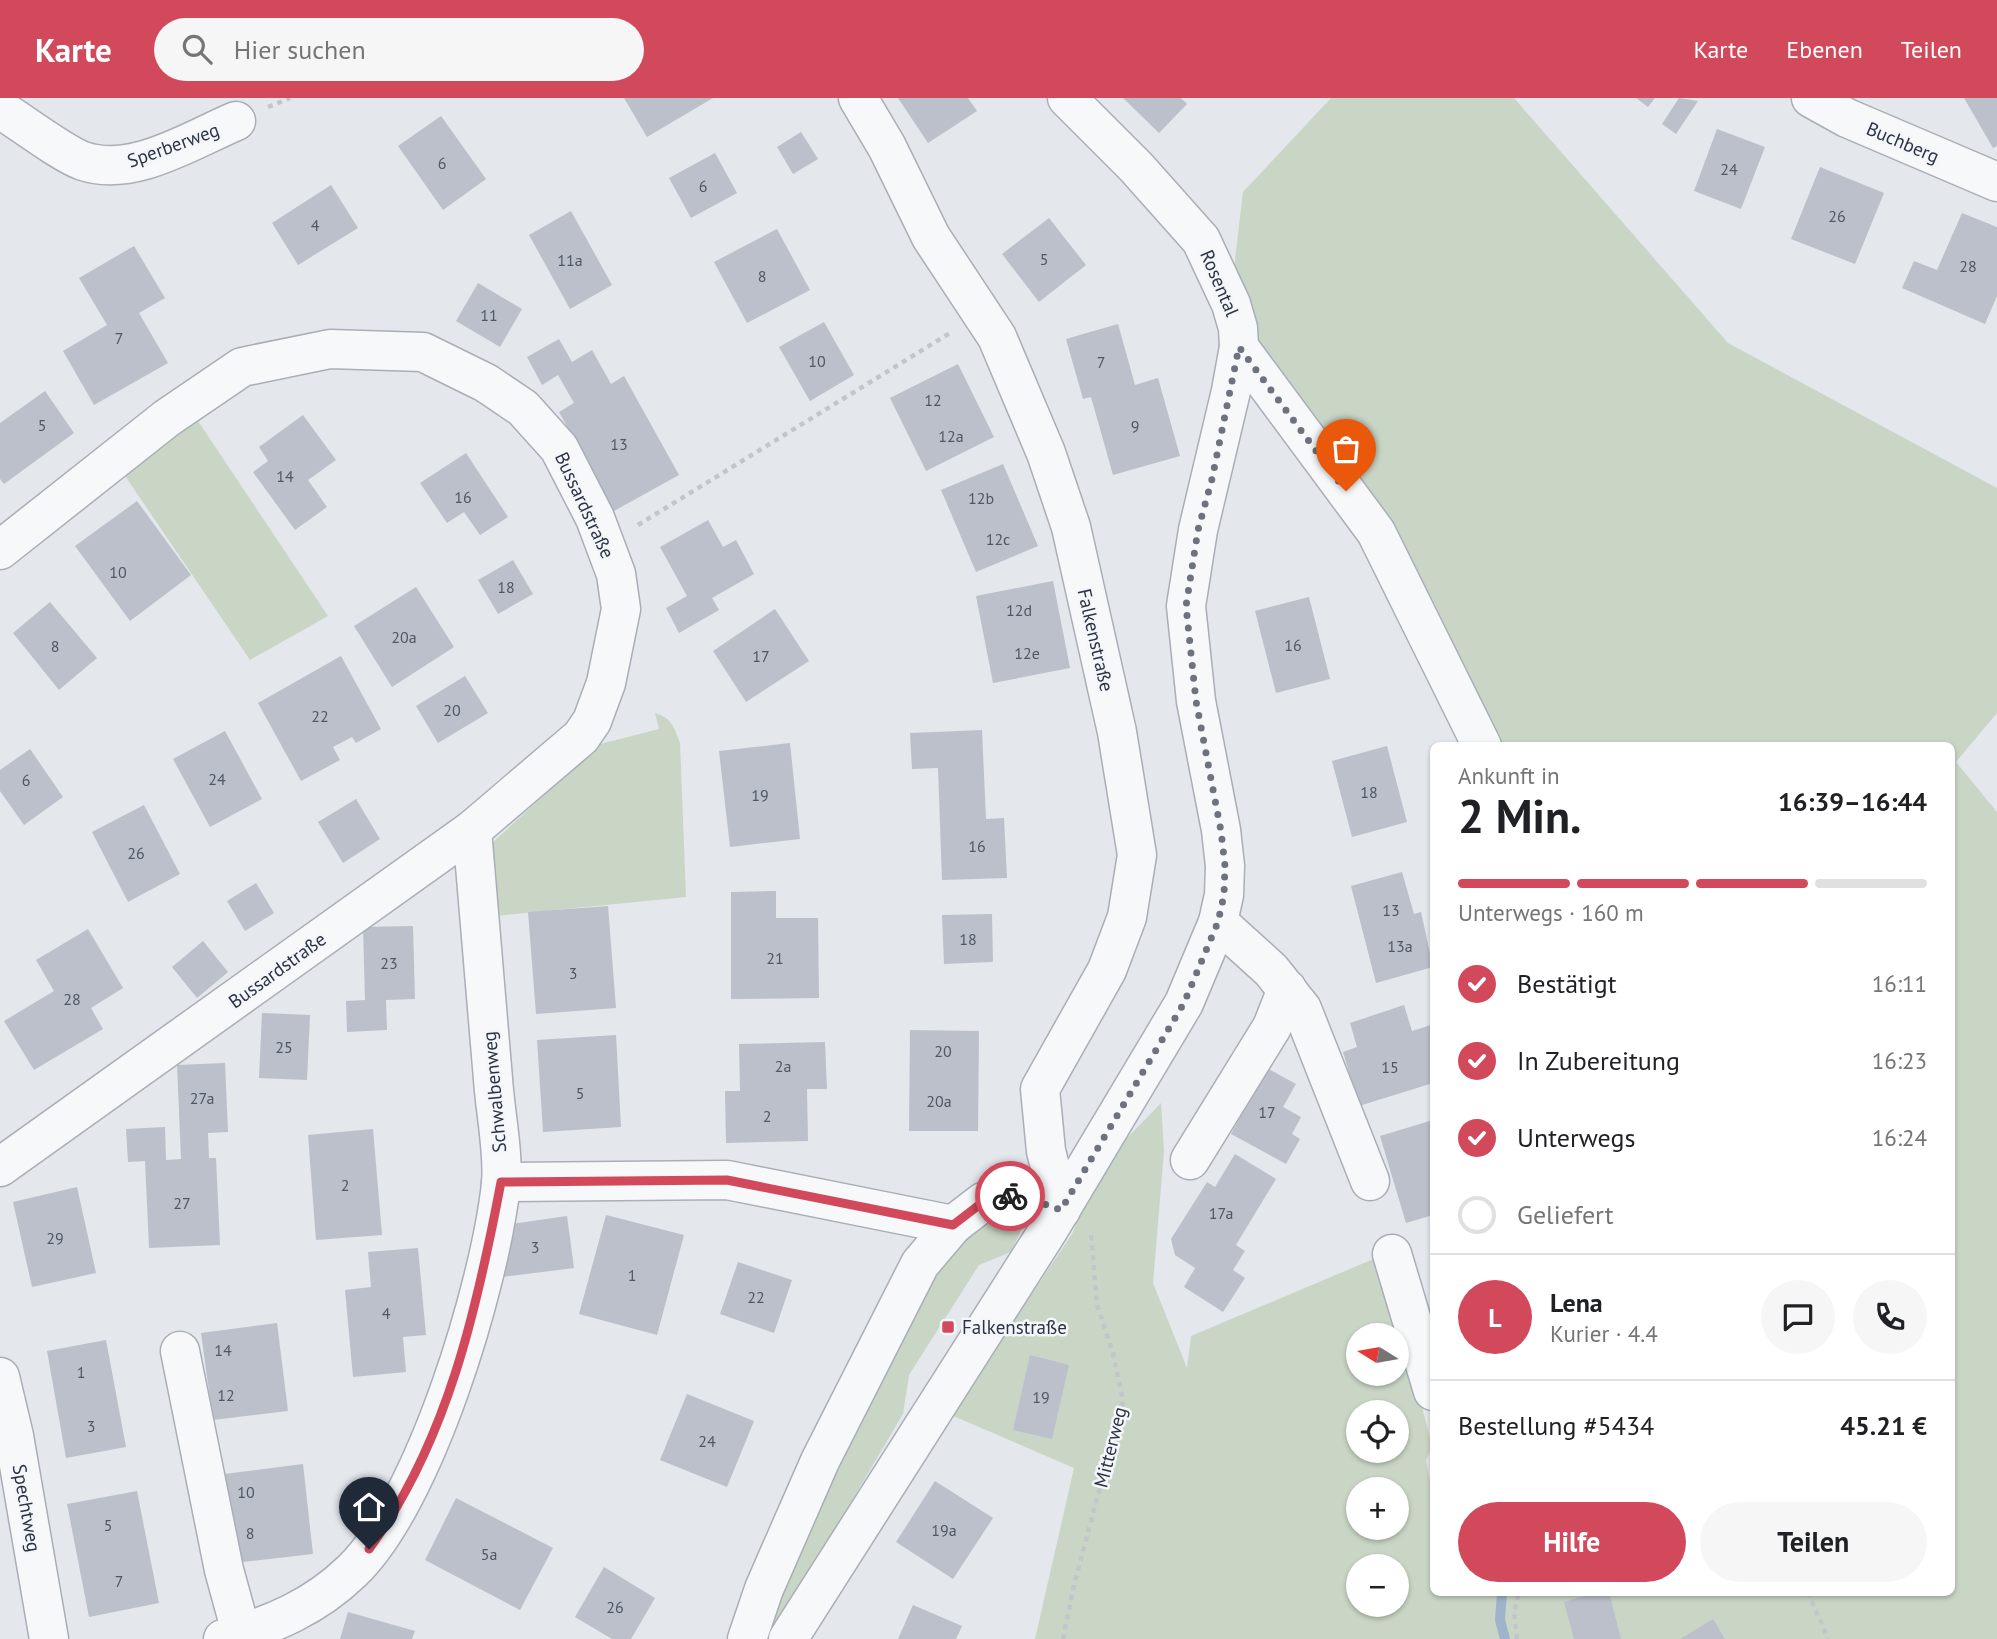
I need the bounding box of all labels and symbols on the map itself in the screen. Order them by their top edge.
street label: Buchberg [1863,116,1943,168]
street label: Sperberweg [124,117,222,173]
house number: 6 [438,153,446,173]
house number: 24 [1720,159,1738,179]
house number: 6 [699,176,707,196]
house number: 26 [1828,206,1846,226]
house number: 4 [311,215,320,235]
street label: Rosental [1195,246,1245,320]
house number: 5 [1040,249,1048,269]
house number: 11a [557,250,583,270]
house number: 28 [1959,256,1977,276]
house number: 8 [758,266,766,286]
house number: 11 [480,305,498,325]
house number: 7 [115,328,123,348]
house number: 10 [808,351,826,371]
house number: 7 [1097,352,1105,372]
house number: 12 [924,390,942,410]
house number: 5 [38,415,46,435]
house number: 9 [1131,416,1139,436]
pin [1316,419,1376,491]
house number: 12a [938,426,964,446]
house number: 13 [610,434,628,454]
street label: Bussardstraße [550,448,620,562]
house number: 14 [276,466,294,486]
house number: 16 [454,487,472,507]
house number: 12b [968,488,994,508]
house number: 12c [986,529,1010,549]
house number: 10 [109,562,127,582]
house number: 18 [497,577,515,597]
street label: Falkenstraße [1073,586,1119,694]
house number: 12d [1006,600,1032,620]
house number: 20a [391,627,417,647]
house number: 16 [1284,635,1302,655]
house number: 8 [51,636,59,656]
house number: 12e [1014,643,1040,663]
house number: 17 [752,646,770,666]
house number: 20 [443,700,461,720]
house number: 22 [311,706,329,726]
house number: 24 [208,769,226,789]
house number: 6 [22,770,30,790]
house number: 18 [1360,782,1378,802]
house number: 19 [751,785,769,805]
house number: 16 [968,836,986,856]
house number: 26 [127,843,145,863]
house number: 13 [1382,900,1400,920]
street label: Bussardstraße [224,927,330,1013]
house number: 18 [959,929,977,949]
house number: 13a [1387,936,1413,956]
house number: 21 [766,948,784,968]
house number: 23 [380,953,398,973]
house number: 3 [569,963,577,983]
house number: 28 [63,989,81,1009]
street label: Schwalbenweg [477,1030,511,1154]
house number: 25 [275,1037,293,1057]
house number: 20 [934,1041,952,1061]
house number: 2a [775,1056,791,1076]
house number: 15 [1381,1057,1399,1077]
house number: 5 [576,1083,584,1103]
house number: 27a [190,1088,214,1108]
house number: 20a [926,1091,952,1111]
house number: 17 [1258,1102,1276,1122]
house number: 2 [763,1106,771,1126]
courier [975,1161,1045,1231]
house number: 2 [341,1175,349,1195]
house number: 27 [173,1193,191,1213]
house number: 17a [1209,1203,1233,1223]
house number: 29 [46,1228,64,1248]
house number: 3 [531,1237,539,1257]
house number: 1 [628,1265,636,1285]
house number: 22 [747,1287,765,1307]
house number: 4 [382,1303,391,1323]
place label: Falkenstraße [962,1315,1067,1339]
marker: Falkenstraße [940,1319,956,1335]
north arrow [1346,1323,1409,1386]
house number: 14 [214,1340,232,1360]
house number: 1 [77,1362,85,1382]
house number: 12 [217,1385,235,1405]
house number: 19 [1032,1387,1050,1407]
street label: Mitterweg [1088,1404,1132,1490]
house number: 3 [87,1416,95,1436]
house number: 24 [698,1431,716,1451]
street label: Spechtweg [7,1462,47,1554]
pin [339,1477,399,1549]
house number: 10 [237,1482,255,1502]
house number: 5 [104,1515,112,1535]
house number: 19a [931,1520,957,1540]
house number: 8 [246,1523,254,1543]
house number: 5a [481,1544,497,1564]
house number: 7 [115,1571,123,1591]
house number: 26 [606,1597,624,1617]

